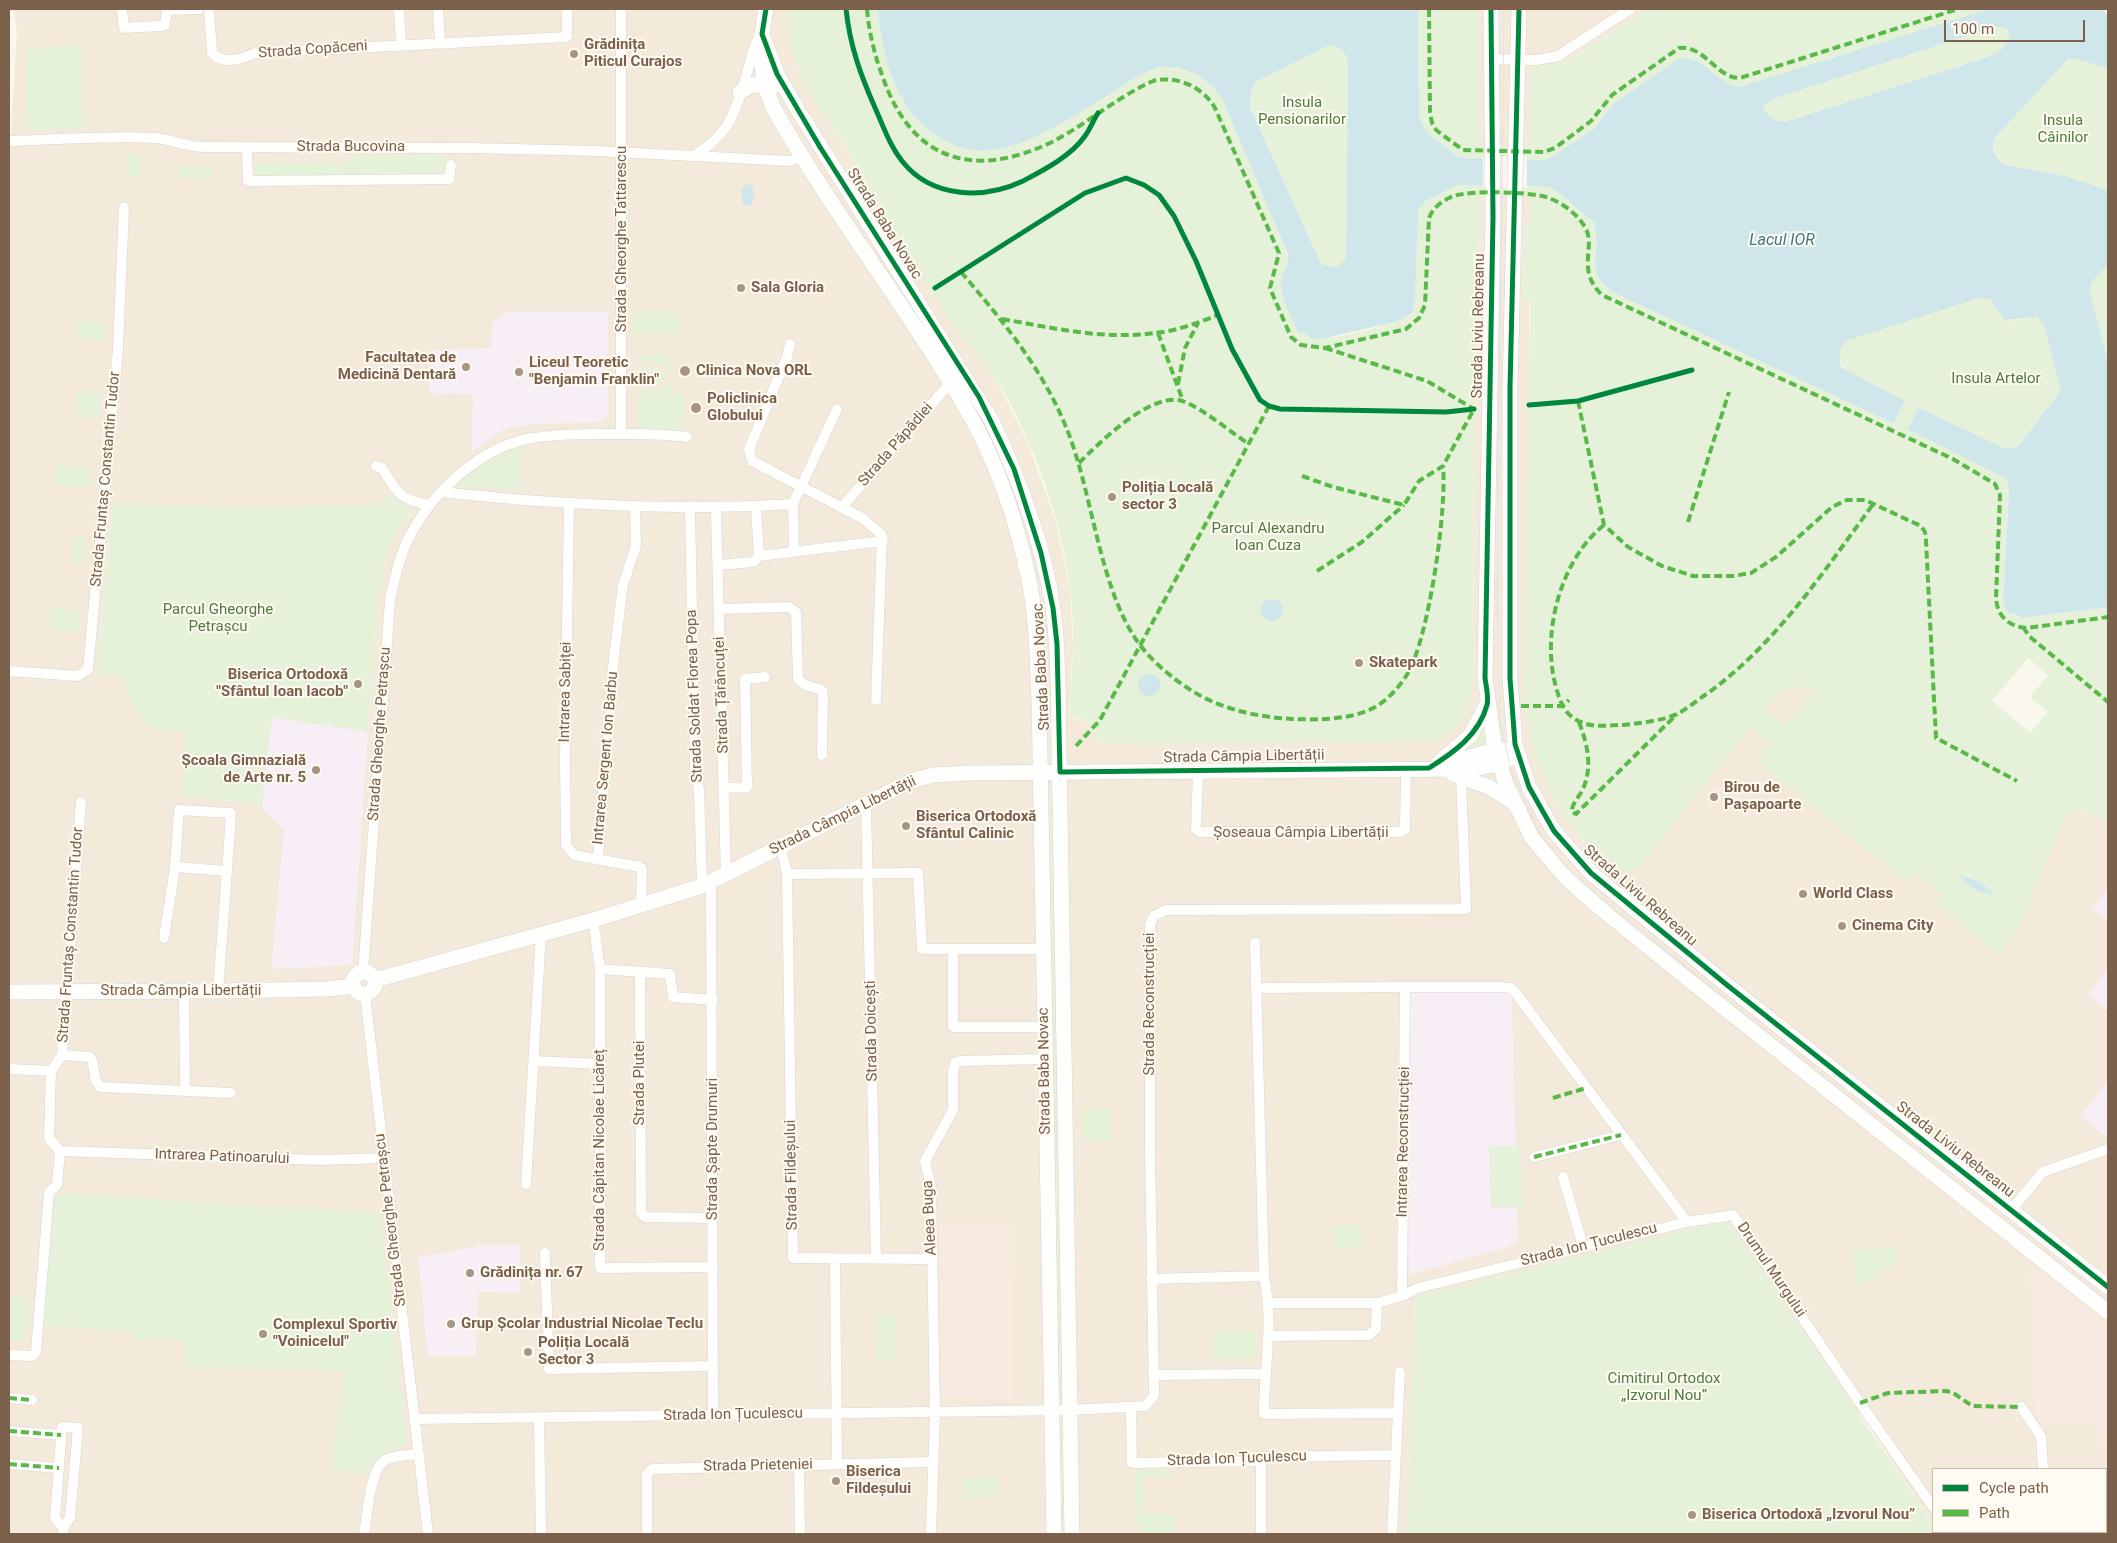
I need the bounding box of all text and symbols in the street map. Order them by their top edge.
scale bar [1947,10,2088,42]
text: 100 m [1952,20,1994,38]
place label: Grădinița Piticul Curajos [584,36,682,71]
street label: Strada Copăceni [258,37,368,63]
marker: Grădinița Piticul Curajos [568,48,580,60]
park label: Insula Pensionarilor [1258,94,1346,129]
park label: Insula Câinilor [2038,112,2088,147]
street label: Strada Bucovina [297,138,405,156]
street label: Strada Gheorghe Tattarescu [613,146,631,332]
street label: Strada Baba Novac [843,165,925,283]
water label: Lacul IOR [1749,231,1815,251]
street label: Strada Liviu Rebreanu [1469,253,1489,399]
place label: Sala Gloria [751,279,824,297]
marker: Sala Gloria [735,282,747,294]
place label: Facultatea de Medicină Dentară [338,349,456,384]
place label: Liceul Teoretic "Benjamin Franklin" [529,354,659,389]
marker: Facultatea de Medicină Dentară [460,361,472,373]
place label: Clinica Nova ORL [696,362,812,380]
marker: Clinica Nova ORL [678,364,692,378]
marker: Liceul Teoretic "Benjamin Franklin" [513,366,525,378]
park label: Insula Artelor [1951,370,2041,388]
street label: Strada Fruntaș Constantin Tudor [88,371,124,587]
place label: Policlinica Globului [707,390,777,425]
street label: Strada Păpădiei [855,399,937,491]
marker: Policlinica Globului [689,401,703,415]
place label: Poliția Locală sector 3 [1122,479,1213,514]
marker: Poliția Locală sector 3 [1106,491,1118,503]
park label: Parcul Alexandru Ioan Cuza [1211,520,1325,555]
park label: Parcul Gheorghe Petrașcu [163,601,273,636]
street label: Strada Baba Novac [1030,603,1054,731]
street label: Strada Soldat Florea Popa [683,609,707,783]
street label: Strada Țărăncuței [711,636,733,754]
street label: Intrarea Sabiței [556,642,576,742]
street label: Strada Gheorghe Petrașcu [365,646,395,822]
place label: Skatepark [1369,654,1437,672]
marker: Skatepark [1353,657,1365,669]
place label: Biserica Ortodoxă "Sfântul Ioan Iacob" [216,666,348,701]
street label: Intrarea Sergent Ion Barbu [589,671,623,845]
marker: Biserica Ortodoxă "Sfântul Ioan Iacob" [352,678,364,690]
street label: Strada Câmpia Libertății [1163,747,1325,767]
place label: Școala Gimnazială de Arte nr. 5 [181,752,306,787]
marker: Școala Gimnazială de Arte nr. 5 [310,764,322,776]
street label: Strada Câmpia Libertății [767,773,919,859]
place label: Birou de Pașapoarte [1724,779,1801,814]
marker: Birou de Pașapoarte [1708,791,1720,803]
place label: Biserica Ortodoxă Sfântul Calinic [916,808,1036,843]
marker: Biserica Ortodoxă Sfântul Calinic [900,820,912,832]
street label: Șoseaua Câmpia Libertății [1213,824,1389,842]
street label: Strada Fruntaș Constantin Tudor [54,827,88,1043]
street label: Strada Liviu Rebreanu [1579,842,1701,950]
place label: World Class [1813,885,1893,903]
marker: World Class [1797,888,1809,900]
place label: Cinema City [1852,917,1933,935]
marker: Cinema City [1836,920,1848,932]
street label: Strada Reconstrucției [1141,933,1159,1075]
street label: Strada Doicești [862,980,882,1082]
street label: Strada Câmpia Libertății [101,982,261,1000]
street label: Strada Baba Novac [1035,1007,1055,1135]
street label: Strada Plutei [631,1041,649,1125]
street label: Strada Căpitan Nicolae Licăreț [591,1049,609,1251]
street label: Intrarea Reconstrucției [1394,1066,1414,1218]
street label: Strada Șapte Drumuri [704,1078,722,1220]
street label: Strada Liviu Rebreanu [1892,1098,2018,1202]
street label: Strada Fildeșului [782,1120,802,1230]
street label: Strada Gheorghe Petrașcu [371,1132,411,1308]
street label: Intrarea Patinoarului [154,1146,290,1168]
street label: Aleea Buga [919,1180,941,1256]
street label: Strada Ion Țuculescu [1519,1219,1659,1271]
street label: Drumul Murgului [1733,1219,1809,1321]
place label: Grădinița nr. 67 [480,1264,583,1282]
marker: Grădinița nr. 67 [464,1267,476,1279]
place label: Grup Școlar Industrial Nicolae Teclu [461,1315,703,1333]
place label: Complexul Sportiv "Voinicelul" [273,1316,397,1351]
marker: Grup Școlar Industrial Nicolae Teclu [445,1318,457,1330]
marker: Complexul Sportiv "Voinicelul" [257,1328,269,1340]
place label: Poliția Locală Sector 3 [538,1334,629,1369]
marker: Poliția Locală Sector 3 [522,1346,534,1358]
park label: Cimitirul Ortodox „Izvorul Nou” [1608,1370,1720,1405]
street label: Strada Ion Țuculescu [663,1405,803,1425]
street label: Strada Ion Țuculescu [1167,1448,1307,1470]
street label: Strada Prieteniei [703,1456,813,1476]
place label: Biserica Fildeșului [846,1463,911,1498]
legend [1932,1468,2107,1533]
marker: Biserica Fildeșului [830,1475,842,1487]
text: Cycle path [1979,1479,2049,1497]
text: Path [1979,1504,2010,1522]
place label: Biserica Ortodoxă „Izvorul Nou” [1702,1506,1915,1524]
marker: Biserica Ortodoxă „Izvorul Nou” [1686,1509,1698,1521]

